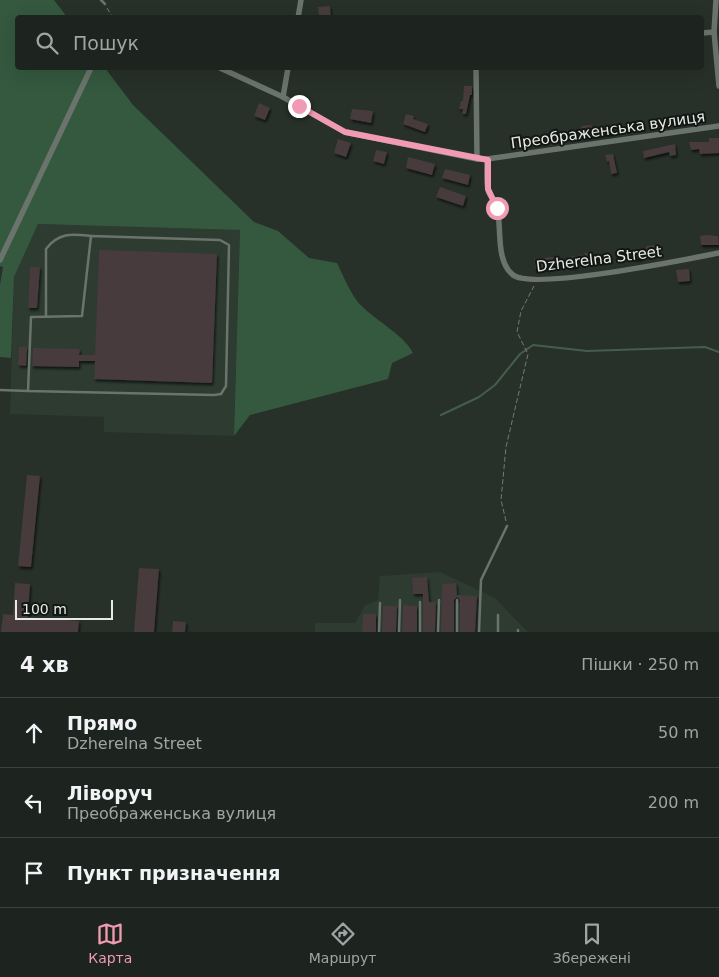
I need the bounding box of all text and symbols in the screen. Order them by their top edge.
search box [15,15,704,70]
icon: search [33,29,61,57]
text: Пошук [73,32,139,54]
route end [288,95,311,118]
street label: Преображенська вулиця [510,107,706,153]
route start [486,197,509,220]
street label: Dzherelna Street [535,242,663,276]
scale bar [15,597,112,620]
text: 100 m [22,601,67,617]
text: 4 хв [20,653,69,677]
text: Пішки · 250 m [581,655,699,674]
text: Прямо [67,712,137,734]
icon: ahead [20,719,48,747]
text: 50 m [658,723,699,742]
text: Dzherelna Street [67,734,202,753]
text: Ліворуч [67,782,153,804]
icon: left [20,789,48,817]
text: 200 m [648,793,699,812]
text: Преображенська вулиця [67,804,276,823]
icon: arrive [20,859,48,887]
text: Пункт призначення [67,862,280,884]
tab: Карта [88,920,132,966]
tab: Маршрут [309,920,376,966]
tab: Збережені [553,920,631,966]

